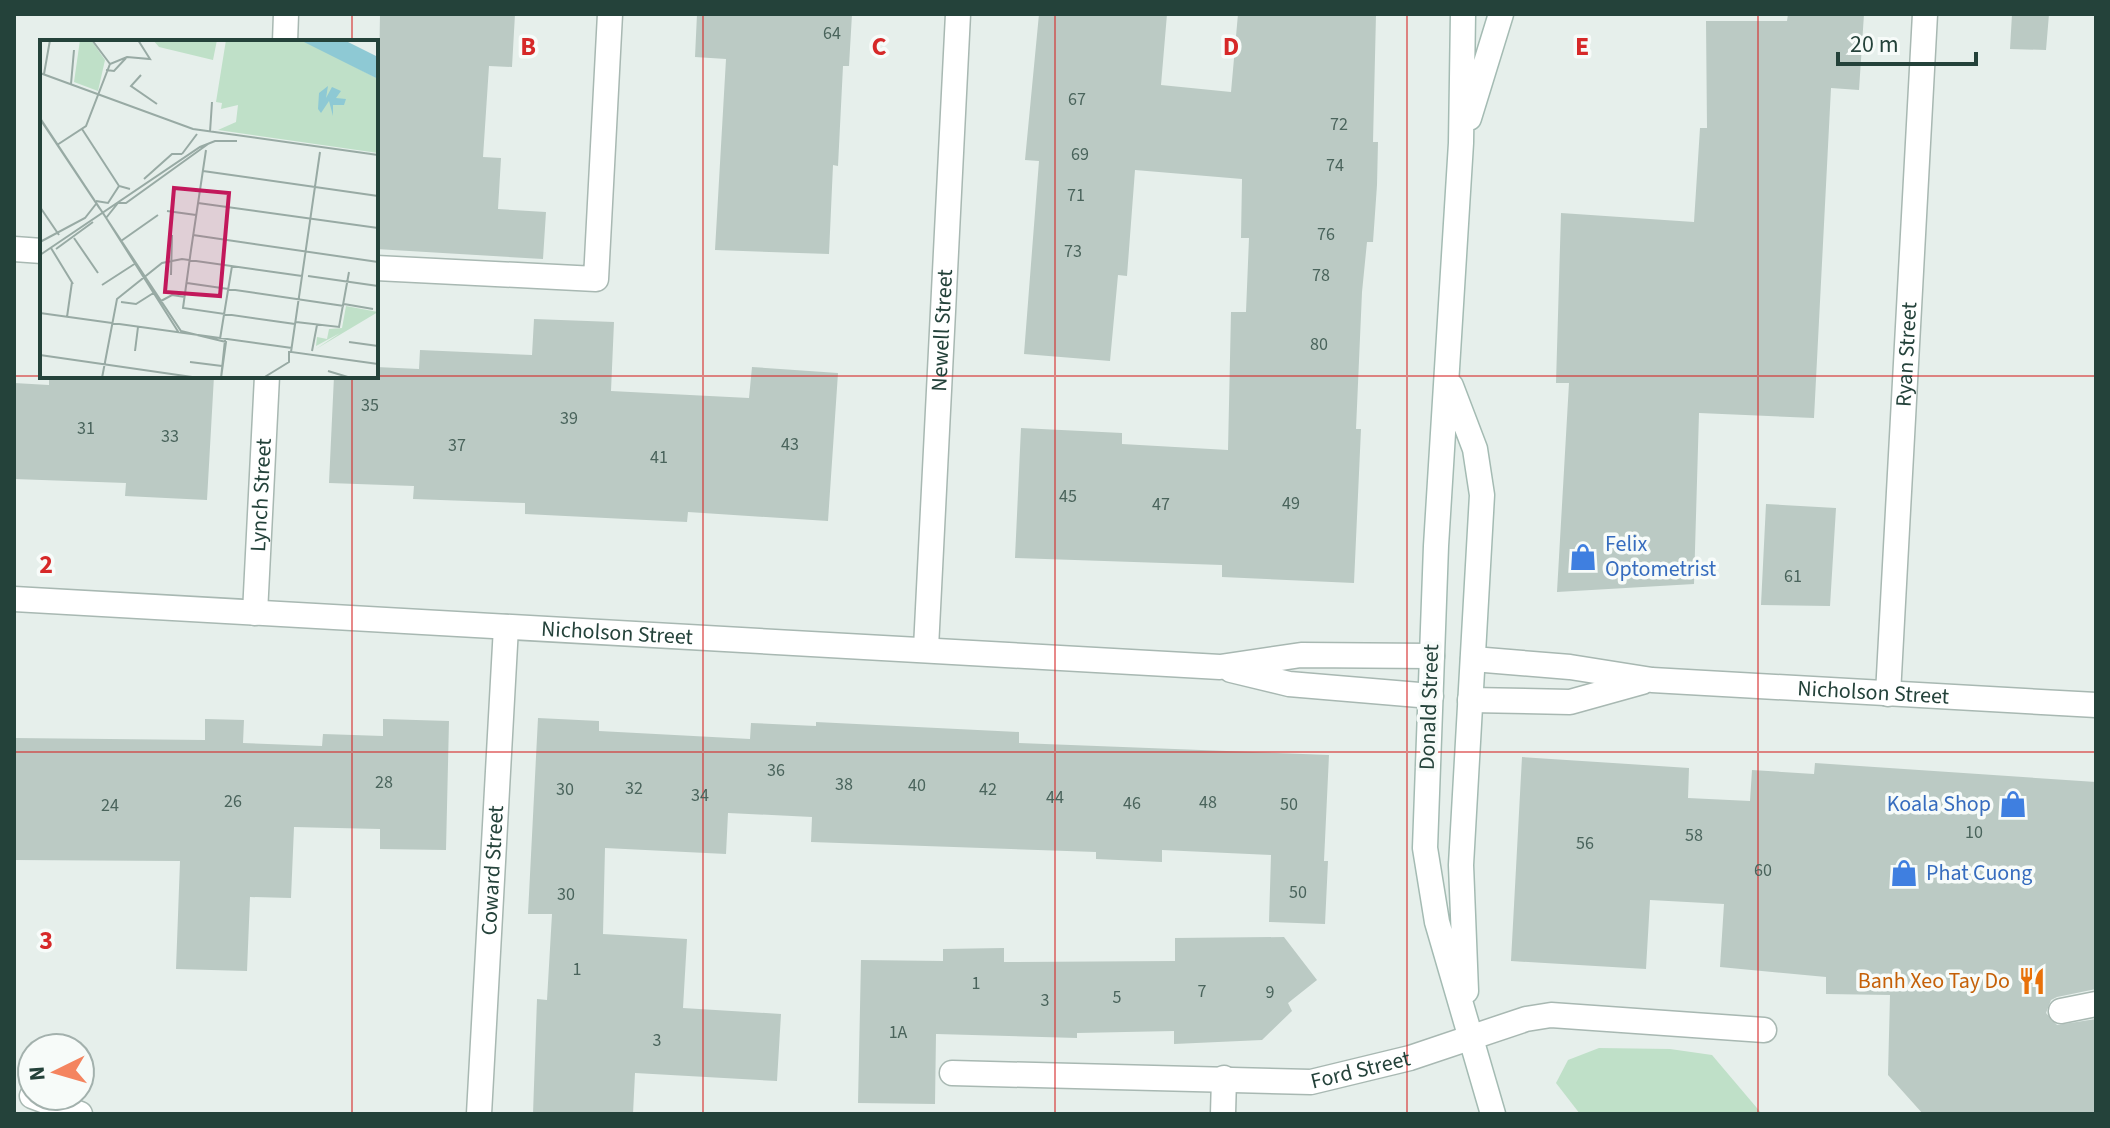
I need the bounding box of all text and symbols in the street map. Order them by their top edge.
scale bar [1838,16,1976,66]
house number: 64 [823,21,841,46]
text: 20 m [1850,27,1899,62]
text: B [520,28,536,65]
text: C [871,28,887,65]
text: D [1223,28,1239,65]
text: E [1575,28,1589,65]
inset map [40,40,378,378]
house number: 67 [1068,87,1086,112]
house number: 72 [1330,112,1348,137]
house number: 69 [1071,142,1089,167]
house number: 74 [1326,153,1344,178]
house number: 71 [1067,183,1085,208]
house number: 76 [1317,222,1335,247]
house number: 73 [1064,239,1082,264]
house number: 78 [1312,263,1330,288]
street label: Newell Street [923,268,961,393]
street label: Ryan Street [1888,301,1925,408]
house number: 80 [1310,332,1328,357]
house number: 35 [361,393,379,418]
house number: 39 [560,406,578,431]
house number: 31 [77,416,95,441]
house number: 33 [161,424,179,449]
house number: 43 [781,432,799,457]
house number: 37 [448,433,466,458]
street label: Lynch Street [242,437,280,553]
house number: 41 [650,445,668,470]
house number: 45 [1059,484,1077,509]
house number: 49 [1282,491,1300,516]
house number: 47 [1152,492,1170,517]
place label: Felix Optometrist [1605,528,1717,585]
shop icon: Felix Optometrist [1568,542,1598,572]
text: 2 [39,546,53,583]
house number: 61 [1784,564,1802,589]
street label: Nicholson Street [540,613,694,653]
street label: Donald Street [1411,643,1447,770]
street label: Nicholson Street [1797,672,1951,713]
house number: 36 [767,758,785,783]
house number: 28 [375,770,393,795]
house number: 38 [835,772,853,797]
house number: 40 [908,773,926,798]
house number: 32 [625,776,643,801]
house number: 30 [556,777,574,802]
house number: 42 [979,777,997,802]
house number: 34 [691,783,709,808]
house number: 44 [1046,785,1064,810]
place label: Koala Shop [1887,788,1991,820]
house number: 26 [224,789,242,814]
shop icon: Koala Shop [1998,789,2028,819]
house number: 48 [1199,790,1217,815]
house number: 46 [1123,791,1141,816]
house number: 50 [1280,792,1298,817]
house number: 24 [101,793,119,818]
street label: Coward Street [473,804,512,936]
house number: 10 [1965,820,1983,845]
house number: 58 [1685,823,1703,848]
house number: 56 [1576,831,1594,856]
place label: Phat Cuong [1926,857,2032,889]
house number: 60 [1754,858,1772,883]
shop icon: Phat Cuong [1889,858,1919,888]
house number: 50 [1289,880,1307,905]
house number: 30 [557,882,575,907]
text: 3 [39,922,53,959]
house number: 1 [573,957,581,982]
place label: Banh Xeo Tay Do [1858,965,2010,997]
restaurant icon: Banh Xeo Tay Do [2017,966,2047,996]
house number: 1 [972,971,980,996]
house number: 7 [1198,979,1207,1004]
house number: 9 [1266,980,1275,1005]
house number: 5 [1113,985,1122,1010]
house number: 3 [1041,988,1050,1013]
house number: 1A [889,1020,908,1045]
house number: 3 [653,1028,662,1053]
north arrow [16,1032,96,1112]
street label: Ford Street [1307,1042,1414,1098]
text: N [20,1065,54,1082]

